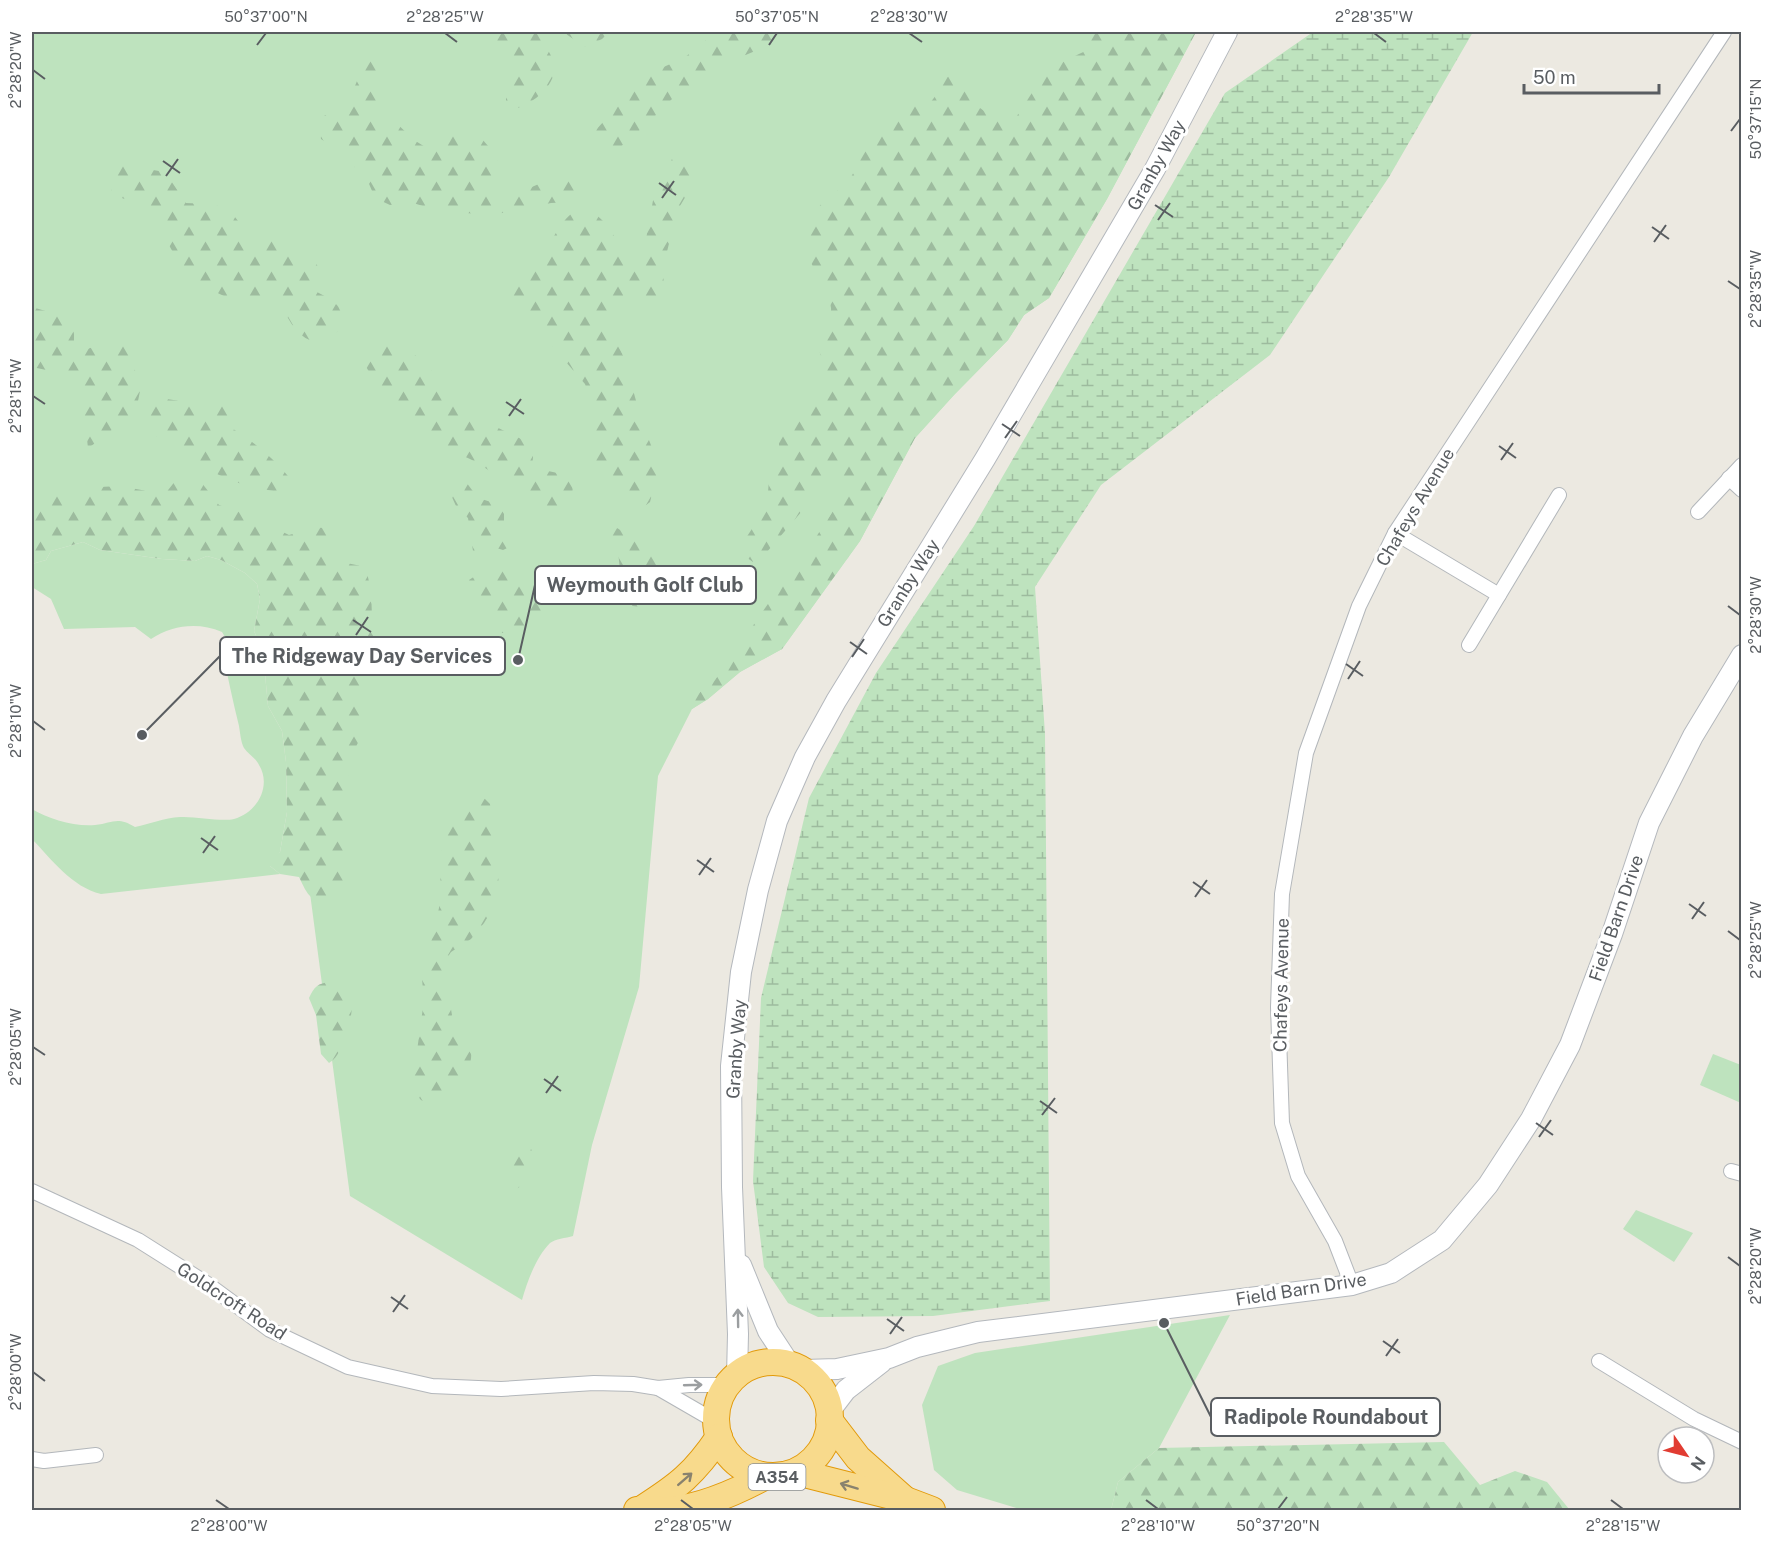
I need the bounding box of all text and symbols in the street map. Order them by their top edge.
text: 50°37'00"N [224,8,308,25]
text: 2°28'25"W [406,8,484,25]
text: 50°37'05"N [735,8,819,25]
text: 2°28'30"W [870,8,948,25]
text: 2°28'35"W [1335,8,1413,25]
text: 2°28'20"W [7,31,24,109]
scale bar [1524,57,1659,95]
text: 50 m [1533,67,1576,88]
text: 50°37'15"N [1747,78,1764,160]
street label: Granby Way [1123,116,1190,214]
text: 2°28'35"W [1747,250,1764,328]
text: 2°28'15"W [7,359,24,433]
street label: Chafeys Avenue [1371,444,1459,570]
street label: Granby Way [873,535,944,631]
callout: Weymouth Golf Club [535,566,756,604]
text: Weymouth Golf Club [547,573,743,597]
text: 2°28'30"W [1747,576,1764,654]
callout: The Ridgeway Day Services [220,637,505,675]
text: The Ridgeway Day Services [232,644,492,668]
text: 2°28'10"W [7,684,24,758]
street label: Field Barn Drive [1585,852,1647,984]
text: 2°28'25"W [1747,901,1764,979]
street label: Chafeys Avenue [1269,918,1293,1052]
street label: Granby Way [722,998,750,1100]
text: 2°28'05"W [7,1008,24,1086]
text: 2°28'20"W [1747,1227,1764,1305]
street label: Goldcroft Road [173,1258,291,1344]
street label: Field Barn Drive [1234,1268,1368,1310]
one-way arrow [732,1308,744,1328]
text: 2°28'00"W [7,1333,24,1411]
one-way arrow [682,1380,702,1391]
callout: Radipole Roundabout [1211,1398,1440,1436]
text: Radipole Roundabout [1224,1405,1428,1429]
north arrow [1656,1425,1716,1485]
text: N [1687,1453,1709,1474]
road number: A354 [748,1464,806,1490]
one-way arrow [677,1472,693,1485]
one-way arrow [840,1480,859,1491]
text: 2°28'00"W [190,1517,268,1534]
text: 2°28'05"W [654,1517,732,1534]
text: 2°28'10"W [1121,1517,1195,1534]
text: 50°37'20"N [1236,1517,1320,1534]
text: 2°28'15"W [1586,1517,1660,1534]

